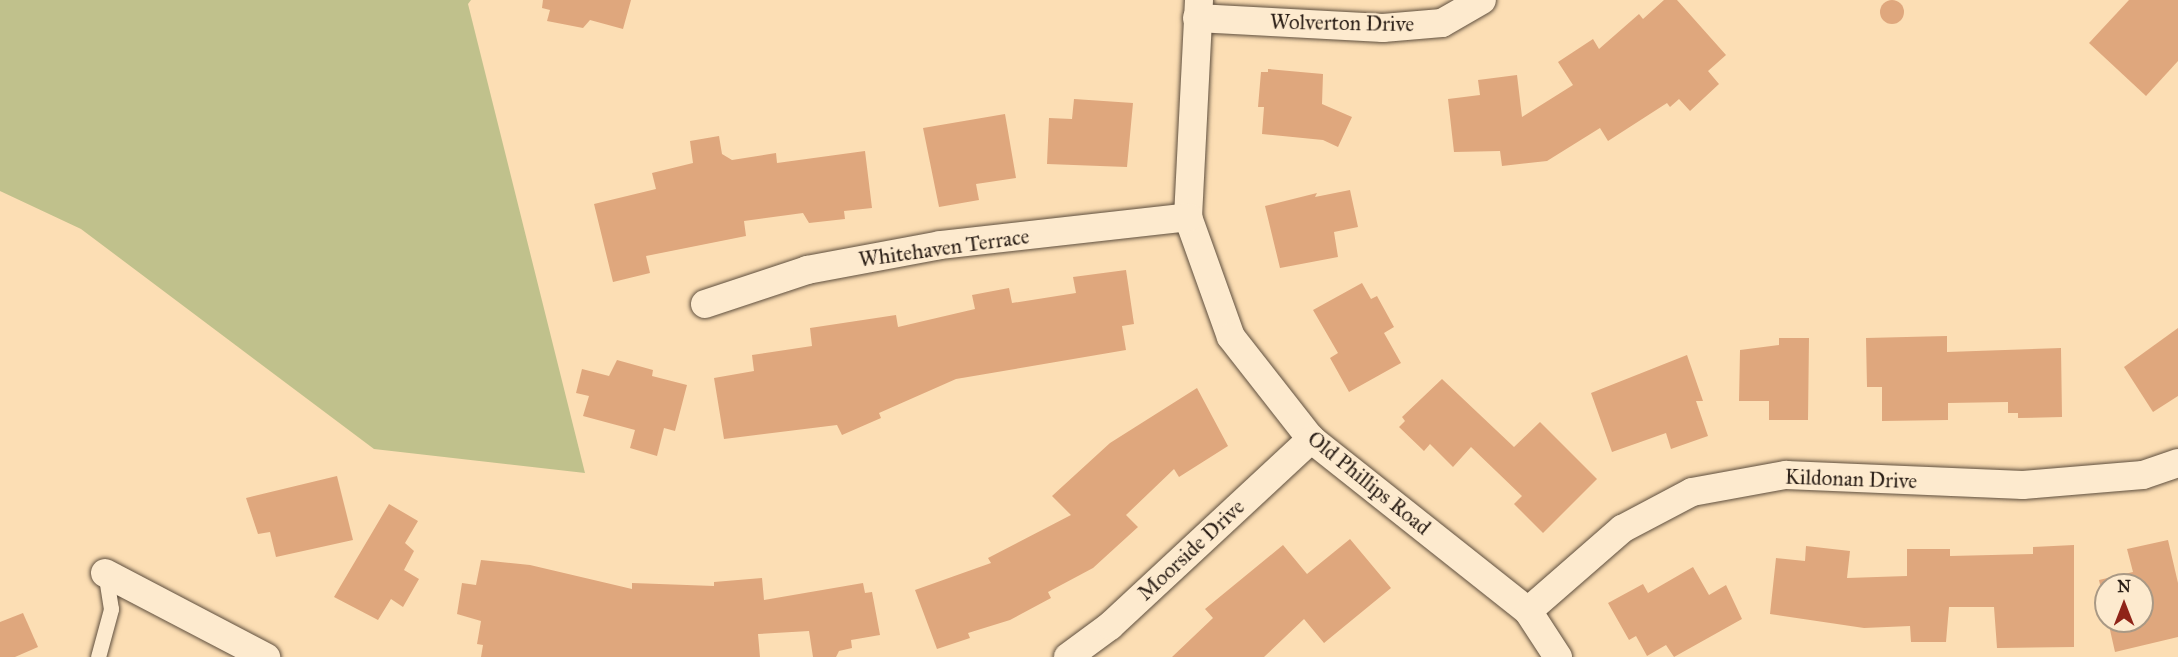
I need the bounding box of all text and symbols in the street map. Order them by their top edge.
street label: Wolverton Drive [1270,9,1414,37]
street label: Whitehaven Terrace [857,224,1031,272]
street label: Old Phillips Road [1303,426,1435,540]
street label: Kildonan Drive [1784,464,1918,494]
street label: Moorside Drive [1133,494,1249,606]
north arrow [2094,573,2154,633]
text: N [2117,577,2131,596]

